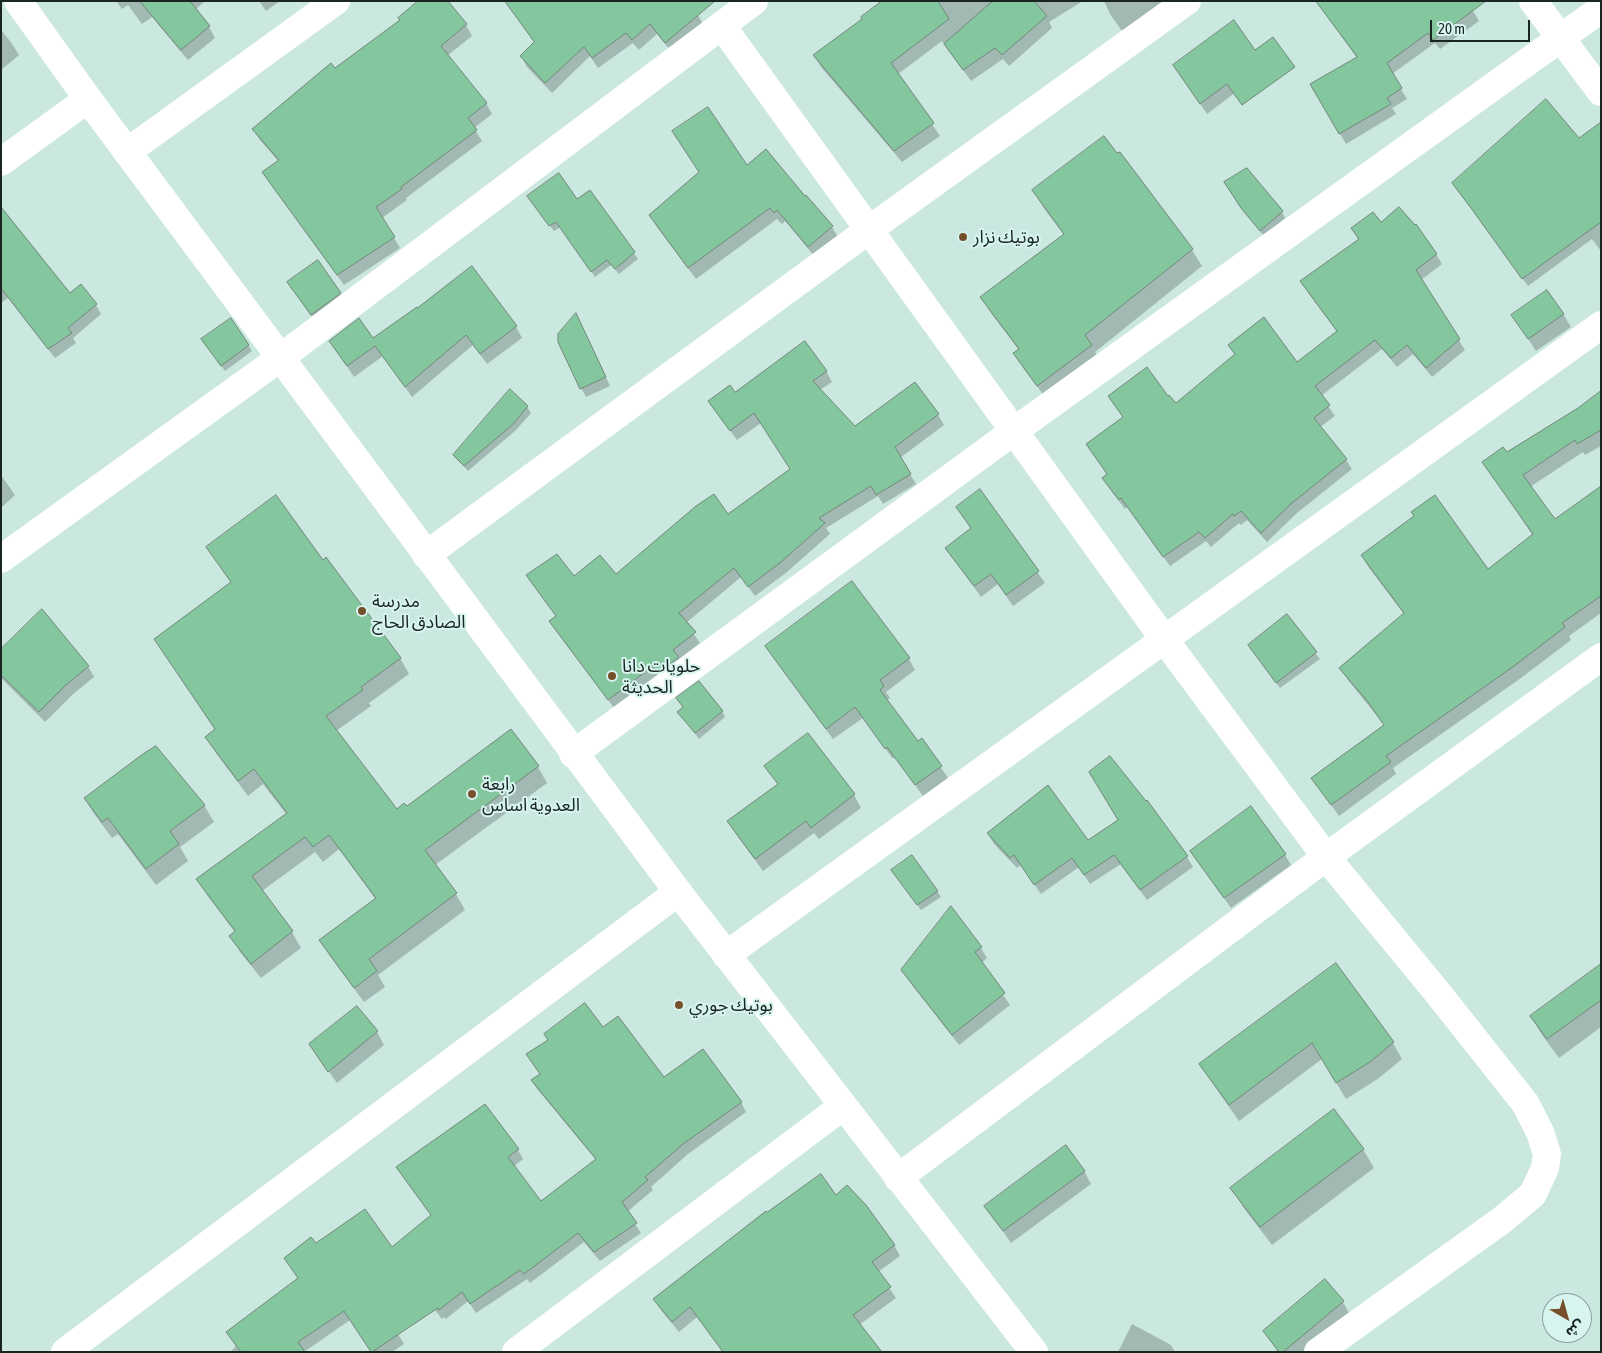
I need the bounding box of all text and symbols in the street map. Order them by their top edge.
scale bar [1432,10,1532,42]
text: 20 m [1438,20,1465,37]
place label: بوتيك نزار [973,226,1040,248]
marker: بوتيك نزار [957,231,969,243]
place label: مدرسة الصادق الحاج [372,590,465,632]
marker: مدرسة الصادق الحاج [356,605,368,617]
place label: حلويات دانا الحديثة [622,655,700,698]
marker: حلويات دانا الحديثة [606,670,618,682]
place label: رابعة العدوية اساس [482,773,580,816]
marker: رابعة العدوية اساس [466,788,478,800]
place label: بوتيك جوري [689,994,773,1016]
marker: بوتيك جوري [673,999,685,1011]
north arrow [1542,1293,1592,1343]
text: ش [1563,1317,1588,1341]

